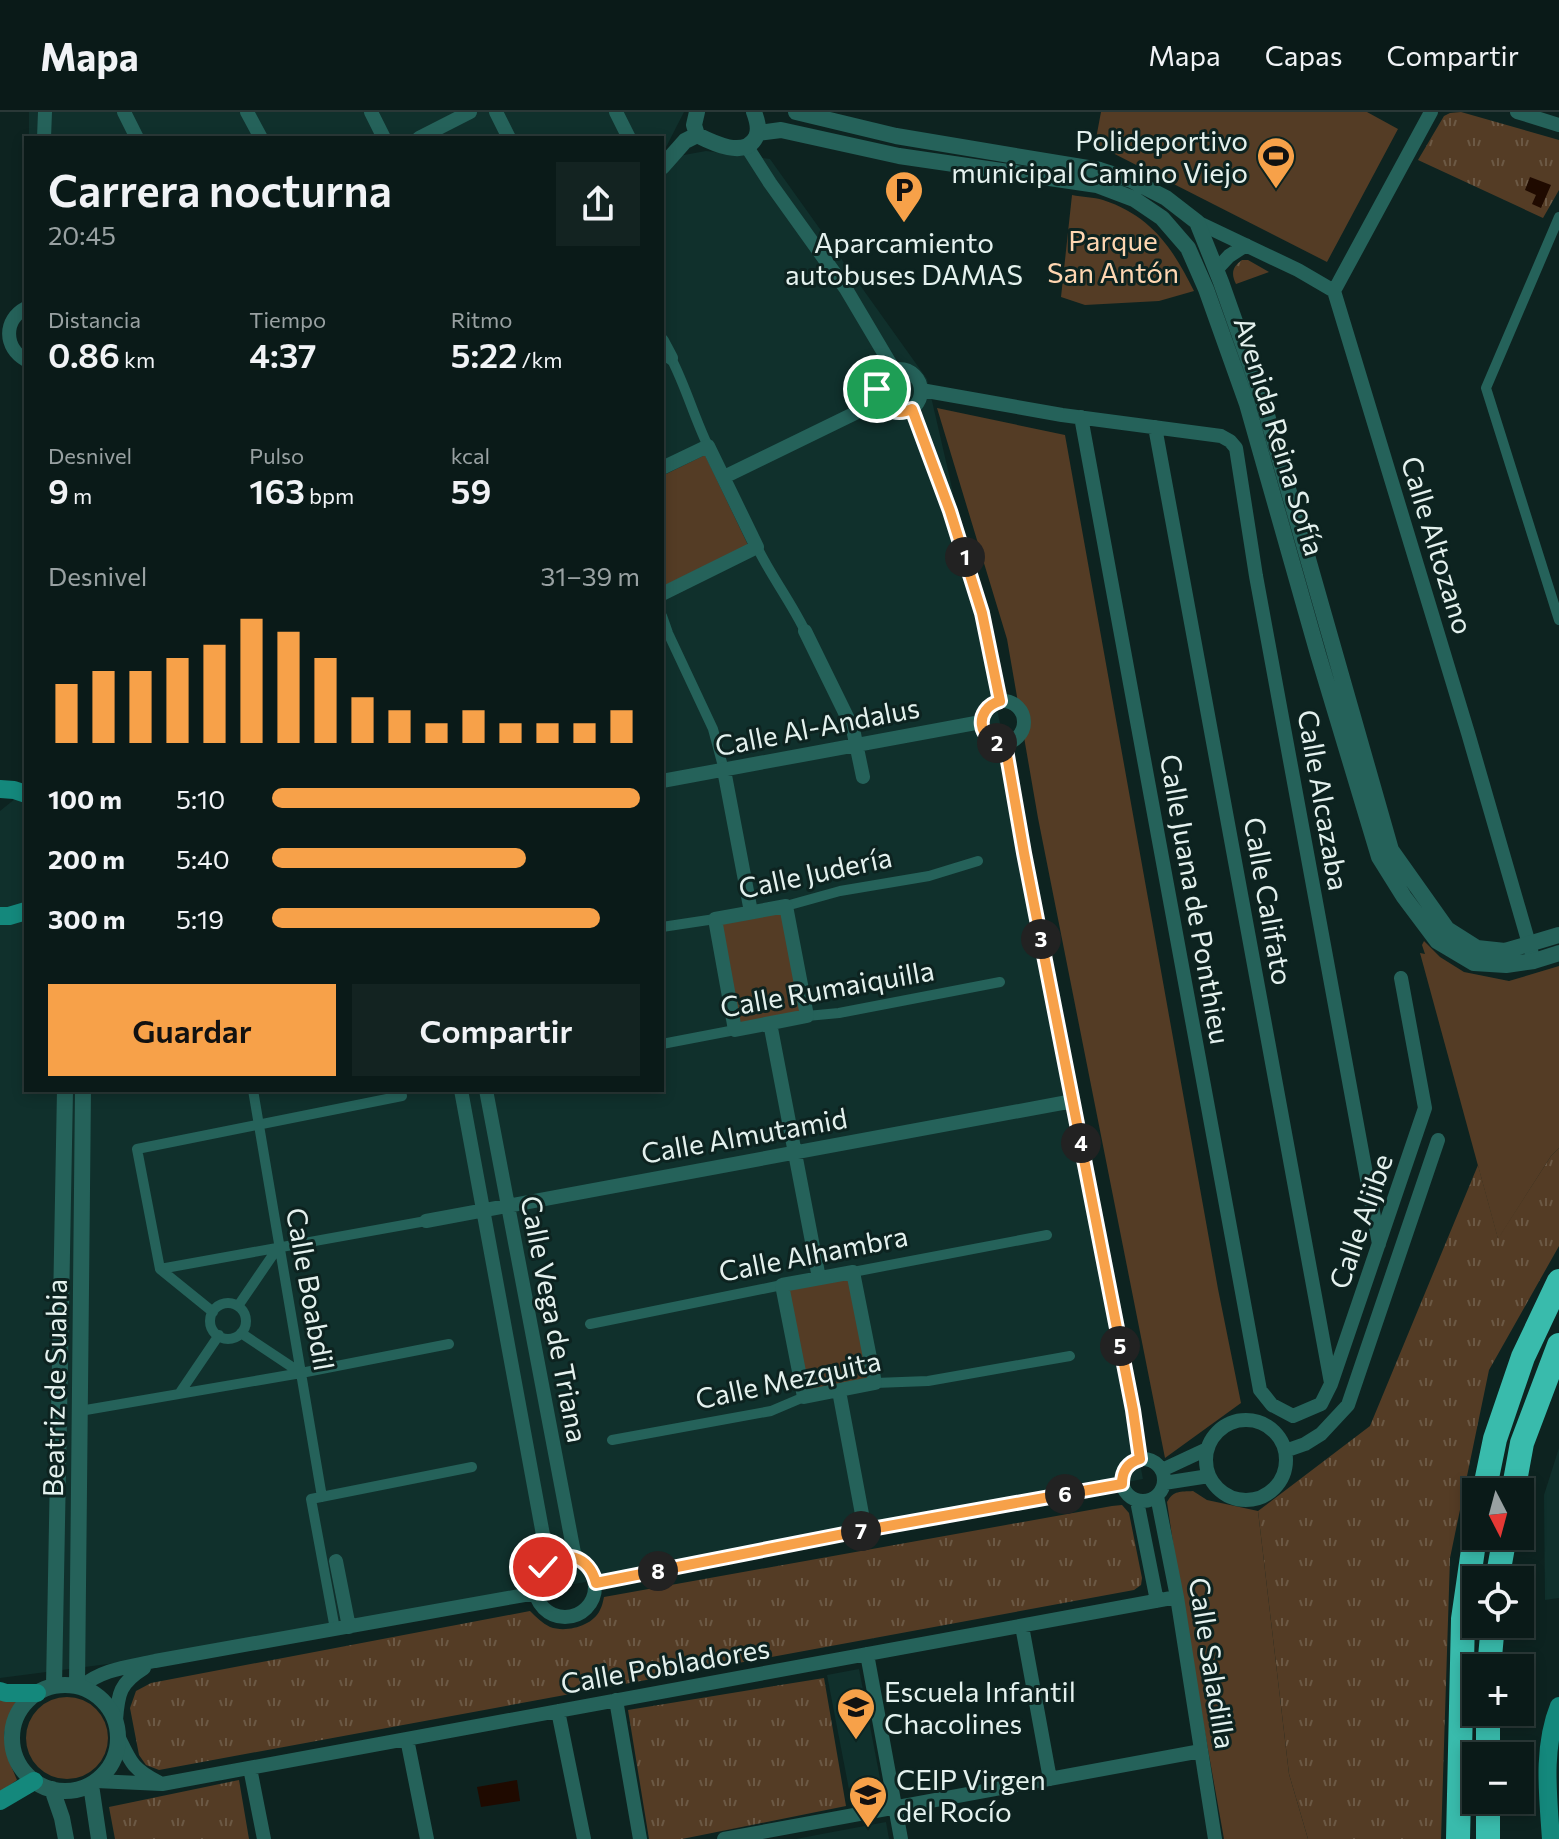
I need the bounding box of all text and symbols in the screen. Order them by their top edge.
text: Mapa [40,32,139,79]
text: Mapa [1148,38,1221,72]
text: Capas [1265,38,1342,72]
text: Compartir [1386,38,1519,72]
place label: Polideportivo municipal Camino Viejo [951,123,1248,189]
sports icon: Polideportivo municipal Camino Viejo [1255,135,1297,190]
text: Carrera nocturna [48,162,392,216]
button: share [556,162,640,246]
parking icon: Aparcamiento autobuses DAMAS [883,169,925,224]
text: 20:45 [48,219,116,250]
park label: Parque San Antón [1047,223,1179,289]
place label: Aparcamiento autobuses DAMAS [785,225,1023,291]
text: Distancia [48,306,141,333]
text: Tiempo [249,306,326,333]
text: Ritmo [451,306,512,333]
street label: Avenida Reina Sofía [1227,312,1333,560]
text: 0.86 [48,333,120,375]
text: 4:37 [249,333,317,375]
text: 5:22 [451,333,517,375]
text: km [120,346,155,373]
text: /km [517,346,563,373]
pin [843,355,911,423]
icon: arrive [855,367,899,411]
text: Desnivel [48,442,132,469]
text: Pulso [249,442,304,469]
text: kcal [451,442,490,469]
street label: Calle Altozano [1395,452,1481,638]
text: 9 [48,469,69,511]
text: 163 [249,469,305,511]
text: 59 [451,469,491,511]
text: m [69,482,92,509]
text: bpm [305,482,354,509]
pin: 1 [945,537,985,577]
text: 1 [960,543,970,570]
text: Desnivel [48,560,147,591]
text: 31–39 m [540,560,640,591]
street label: Calle Al-Andalus [712,690,922,762]
street label: Calle Alcazaba [1291,707,1357,893]
pin: 2 [977,723,1017,763]
text: 2 [991,729,1003,756]
street label: Calle Juana de Ponthieu [1154,751,1238,1047]
text: 100 m [48,783,122,814]
text: 5:10 [176,783,225,814]
street label: Calle Califato [1238,814,1300,988]
street label: Calle Judería [735,839,895,905]
text: 200 m [48,843,125,874]
text: 5:40 [176,843,230,874]
text: 300 m [48,903,125,934]
text: 5:19 [176,903,224,934]
pin: 3 [1021,919,1061,959]
text: 3 [1035,925,1047,952]
street label: Calle Rumaiquilla [717,952,937,1024]
button: Guardar [48,984,336,1076]
button: Compartir [352,984,640,1076]
street label: Calle Almutamid [638,1100,850,1170]
pin: 4 [1061,1123,1101,1163]
text: 4 [1074,1129,1088,1156]
street label: Calle Aljibe [1321,1149,1399,1293]
street label: Calle Vega de Triana [514,1193,596,1445]
street label: Calle Boabdil [280,1205,342,1373]
street label: Calle Alhambra [716,1218,910,1288]
street label: Beatriz de Suabia [35,1279,73,1497]
pin: 5 [1100,1326,1140,1366]
text: 5 [1114,1332,1126,1359]
street label: Calle Mezquita [692,1343,884,1415]
pin: 6 [1045,1474,1085,1514]
north arrow [1462,1478,1534,1550]
map controls [1462,1478,1534,1814]
text: 6 [1058,1480,1072,1507]
pin: 7 [841,1511,881,1551]
text: 7 [855,1517,867,1544]
pin [509,1533,577,1601]
icon: check [521,1545,565,1589]
pin: 8 [638,1551,678,1591]
text: 8 [651,1557,665,1584]
button: locate [1462,1566,1534,1638]
street label: Calle Saladilla [1183,1575,1243,1751]
street label: Calle Pobladores [558,1630,772,1700]
button: + [1462,1654,1534,1726]
place label: Escuela Infantil Chacolines [884,1674,1076,1740]
school or university icon: Escuela Infantil Chacolines [835,1686,877,1741]
button: − [1462,1742,1534,1814]
place label: CEIP Virgen del Rocío [896,1762,1046,1828]
school or university icon: CEIP Virgen del Rocío [847,1774,889,1829]

